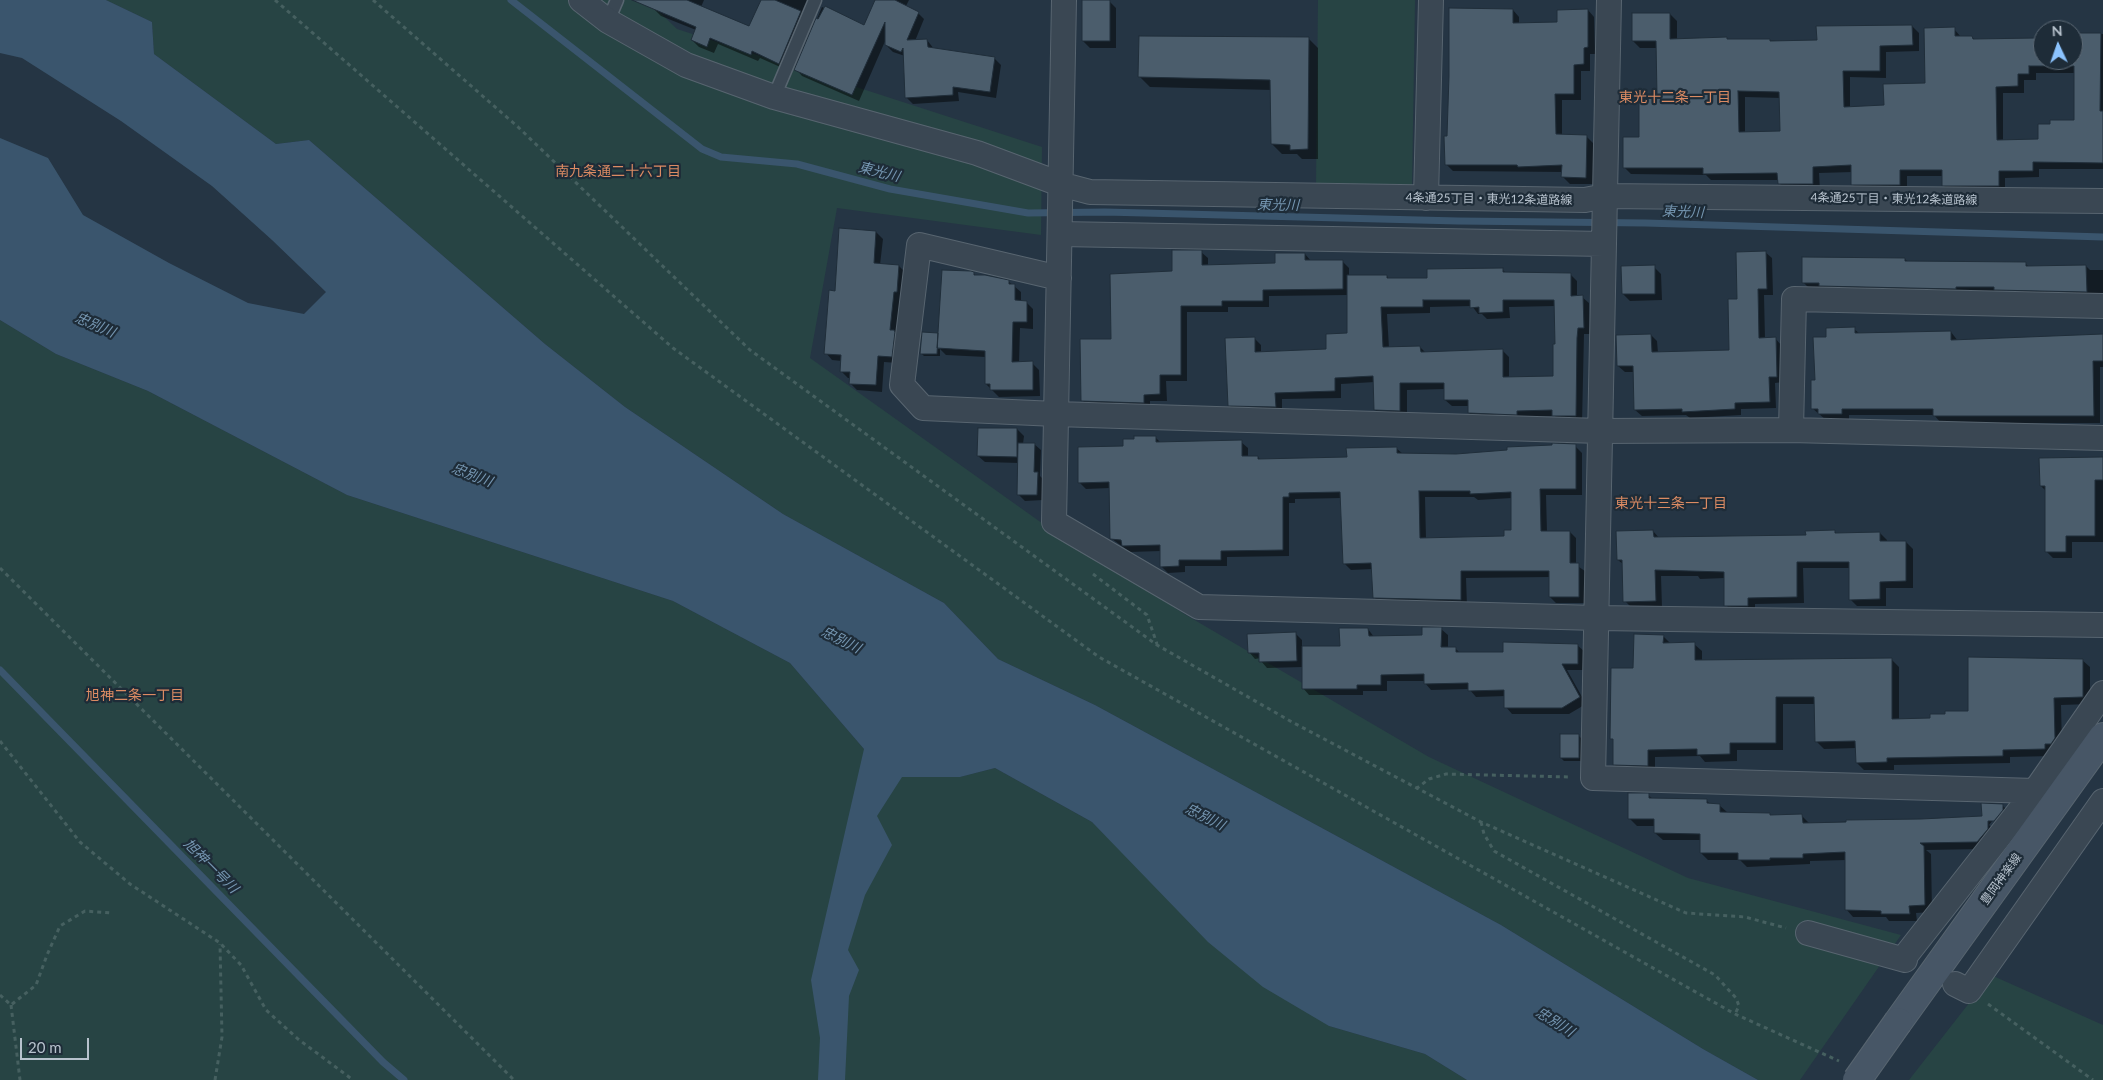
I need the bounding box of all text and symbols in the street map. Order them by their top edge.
north arrow [2033,20,2083,70]
text: N [2051,22,2063,39]
district label: 東光十二条一丁目 [1619,89,1731,105]
water label: 東光川 [857,159,901,185]
district label: 南九条通二十六丁目 [555,163,681,179]
street label: 4条通25丁目・東光12条道路線 [1405,190,1573,208]
street label: 4条通25丁目・東光12条道路線 [1810,190,1978,208]
water label: 東光川 [1257,196,1299,214]
water label: 東光川 [1662,203,1704,221]
water label: 忠別川 [72,309,118,341]
water label: 忠別川 [449,460,495,490]
district label: 東光十三条一丁目 [1615,495,1727,511]
water label: 忠別川 [818,623,864,657]
district label: 旭神二条一丁目 [86,687,184,703]
water label: 忠別川 [1182,800,1228,834]
water label: 旭神一号川 [180,835,242,897]
street label: 豊岡神楽線 [1978,850,2024,908]
water label: 忠別川 [1533,1004,1577,1040]
scale bar [22,1028,91,1060]
text: 20 m [28,1038,62,1056]

